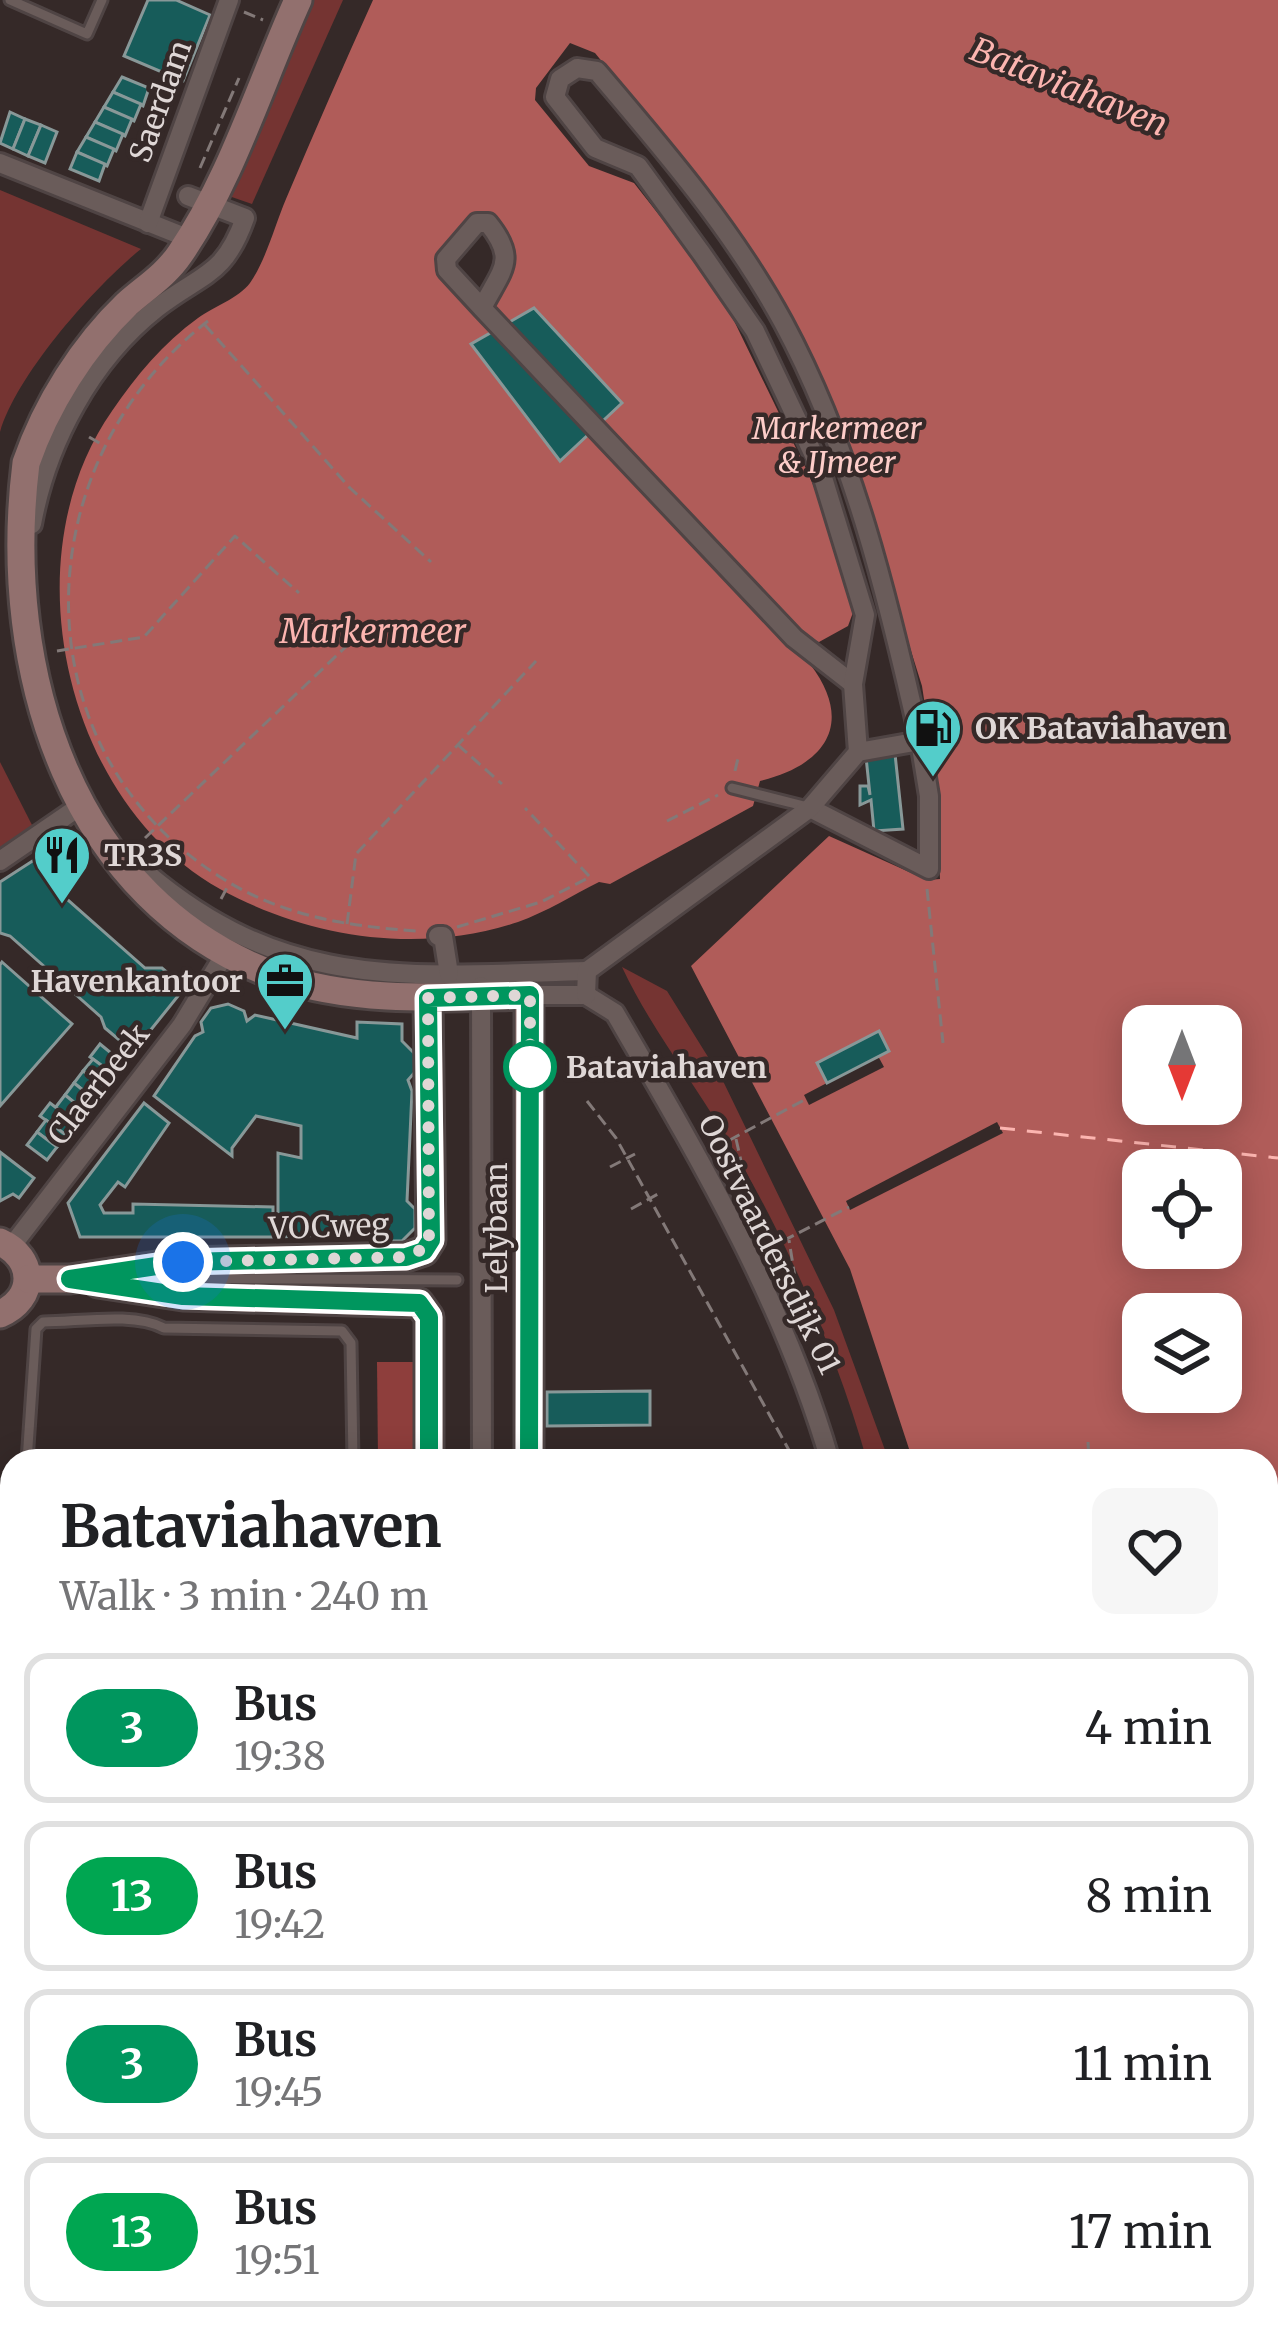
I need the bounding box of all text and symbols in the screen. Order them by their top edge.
water label: Bataviahaven [965,29,1173,145]
street label: Saerdam [120,35,200,167]
park label: Markermeer & IJmeer [750,409,922,481]
water label: Markermeer [278,611,467,652]
fuel station icon: OK Bataviahaven [902,697,964,779]
place label: OK Bataviahaven [975,709,1227,747]
restaurant icon: TR3S [31,824,93,906]
place label: TR3S [104,836,182,874]
office icon: Havenkantoor [254,950,316,1032]
place label: Havenkantoor [30,962,243,1000]
north arrow [1122,1005,1242,1125]
map controls [1122,1005,1242,1413]
street label: Claerbeek [39,1016,157,1152]
marker: Bataviahaven [505,1042,555,1092]
place label: Bataviahaven [566,1048,767,1086]
street label: Oostvaardersdijk 01 [691,1108,849,1380]
button: locate [1122,1149,1242,1269]
street label: Lelybaan [477,1162,515,1294]
street label: VOCweg [267,1205,390,1247]
your location [153,1232,213,1292]
button: layers [1122,1293,1242,1413]
button: heart [1092,1488,1218,1614]
text: Bataviahaven [60,1491,442,1563]
text: Walk · 3 min · 240 m [60,1572,428,1621]
text: Bus [234,1676,317,1732]
text: 4 min [1085,1700,1212,1756]
text: 3 [120,1702,144,1754]
text: 19:38 [234,1732,326,1781]
text: Bus [234,1844,317,1900]
text: 8 min [1086,1868,1212,1924]
text: 13 [111,1870,153,1922]
text: 19:42 [234,1900,325,1949]
text: Bus [234,2012,317,2068]
text: 11 min [1073,2036,1212,2092]
text: 3 [120,2038,144,2090]
text: 19:45 [234,2068,324,2117]
text: Bus [234,2180,317,2236]
text: 17 min [1069,2204,1212,2260]
text: 13 [111,2206,153,2258]
text: 19:51 [234,2236,320,2285]

